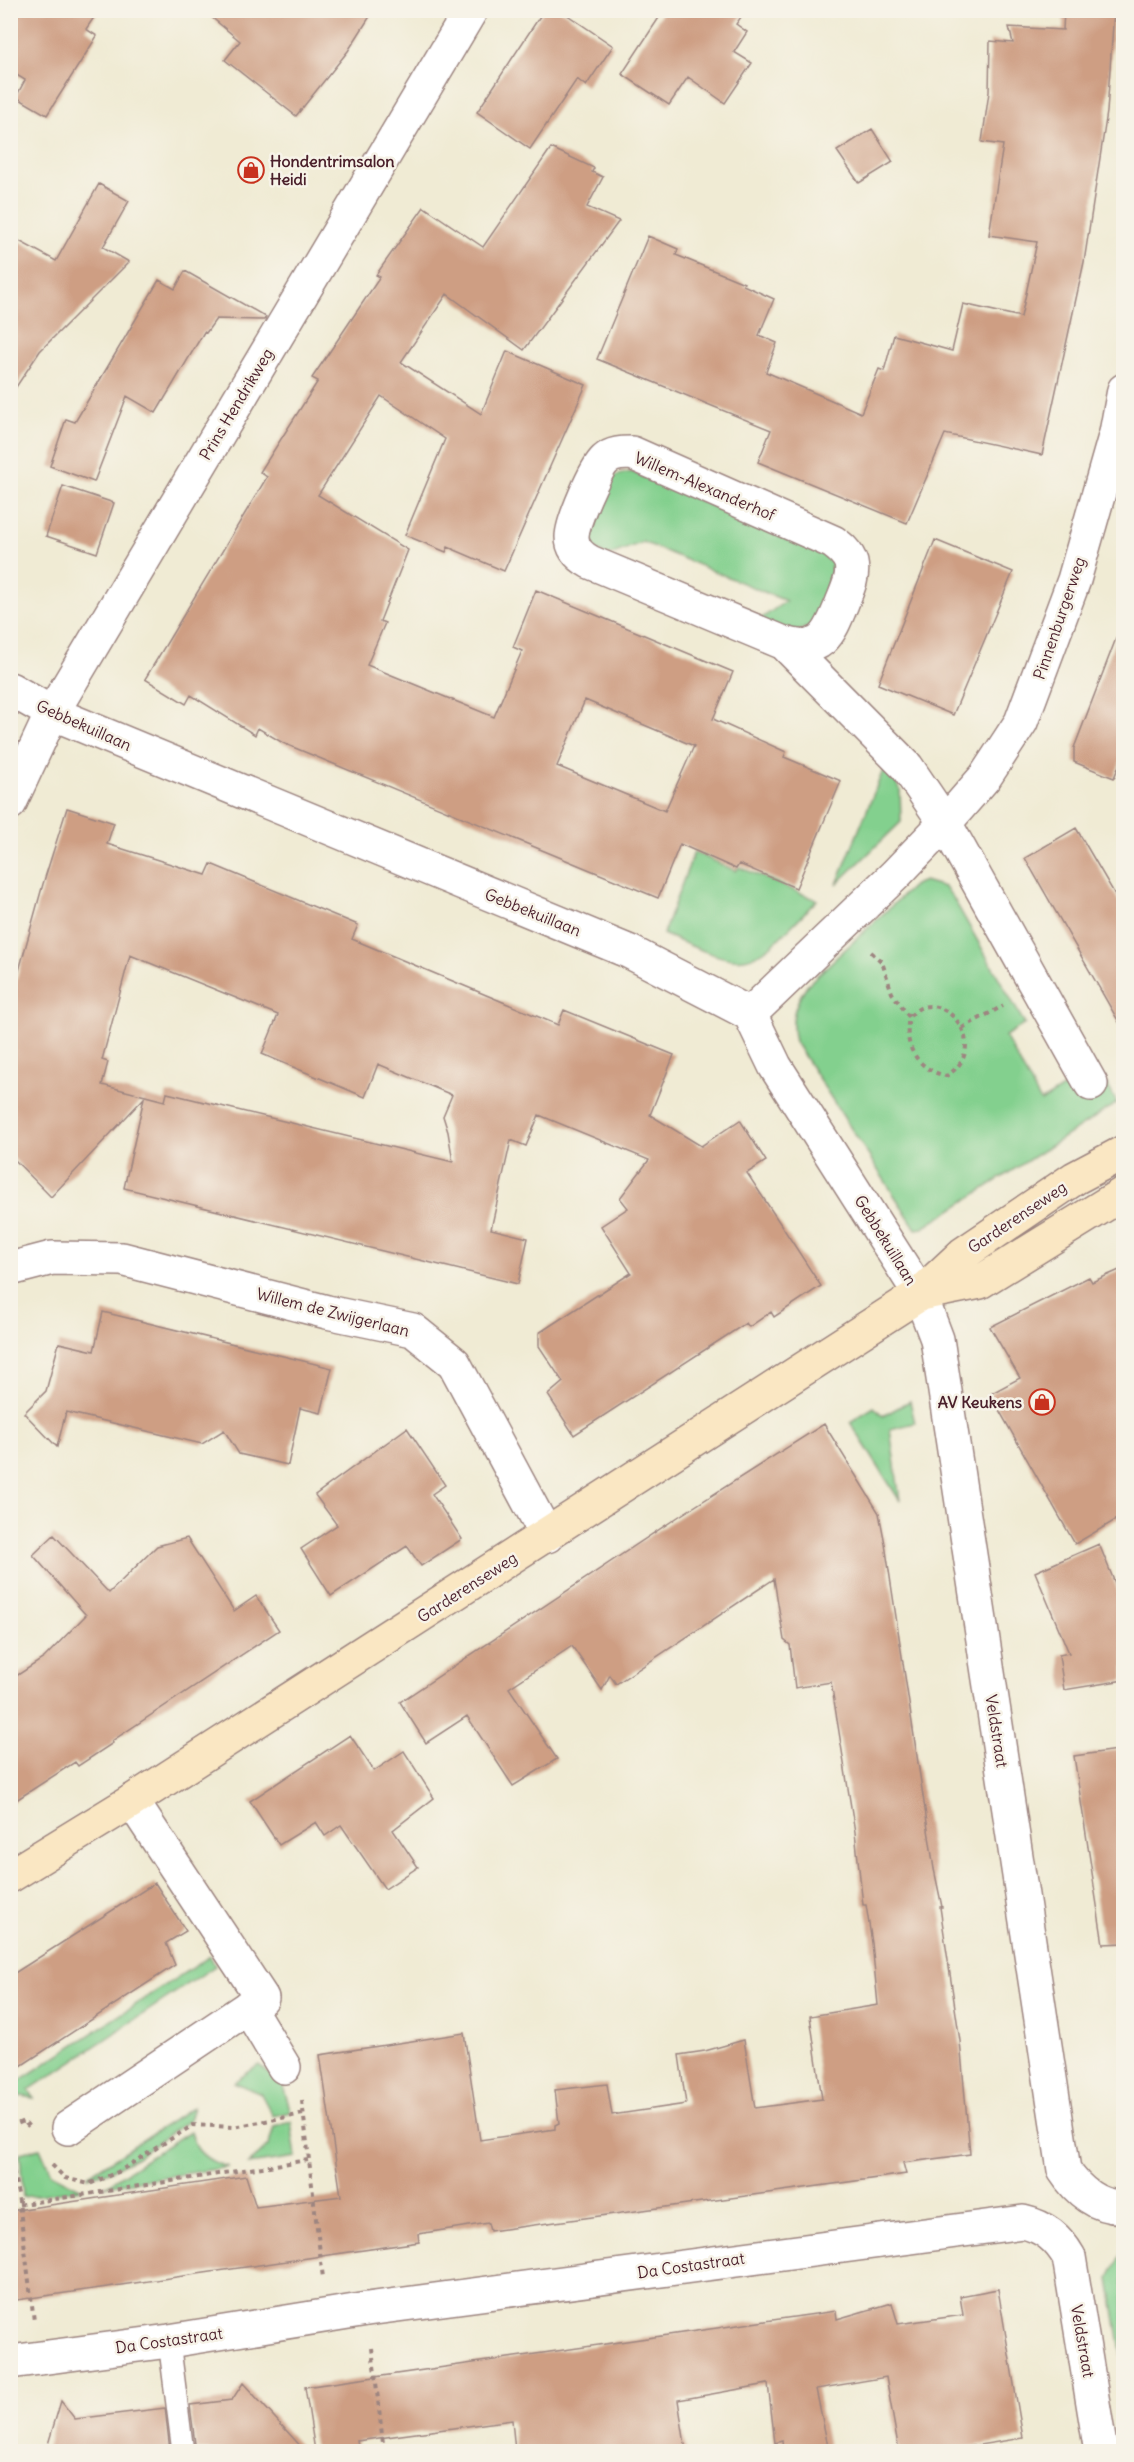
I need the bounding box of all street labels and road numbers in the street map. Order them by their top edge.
street label: Prins Hendrikweg [195,344,277,464]
street label: Willem-Alexanderhof [632,447,779,525]
street label: Pinnenburgerweg [1029,554,1089,682]
street label: Gebbekuillaan [33,695,135,755]
street label: Gebbekuillaan [482,884,584,940]
street label: Garderenseweg [964,1177,1070,1257]
street label: Gebbekuillaan [850,1191,922,1289]
street label: Willem de Zwijgerlaan [254,1283,412,1341]
street label: Garderenseweg [413,1547,521,1627]
street label: Veldstraat [981,1693,1013,1770]
street label: Da Costastraat [636,2247,747,2282]
street label: Veldstraat [1067,2303,1099,2380]
street label: Da Costastraat [114,2322,225,2357]

